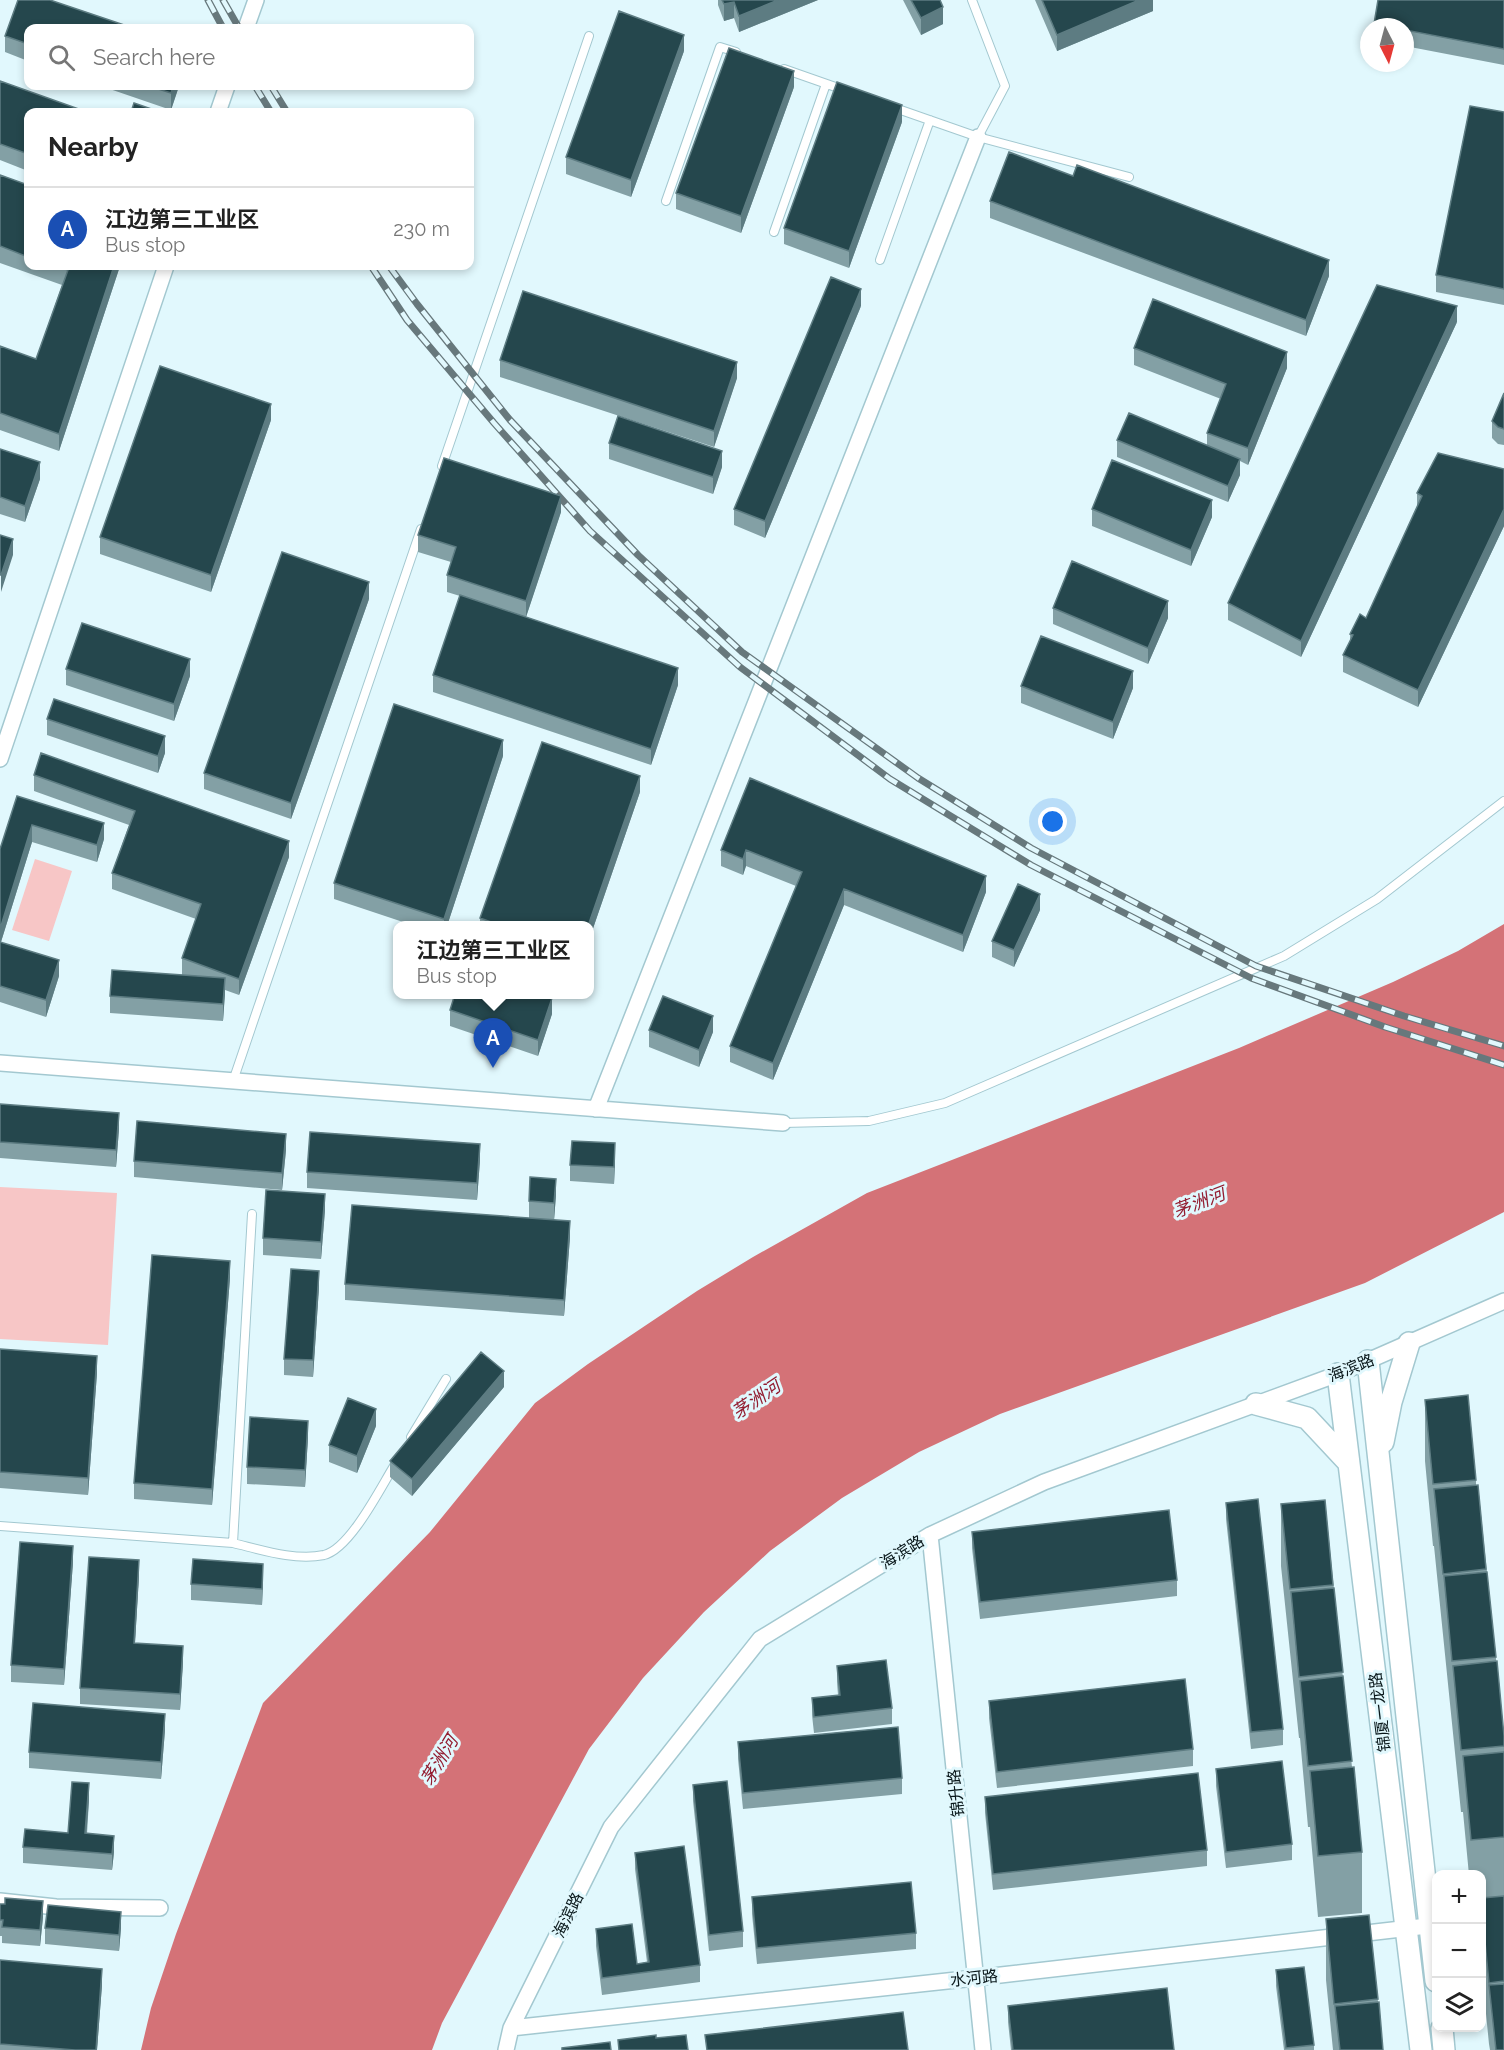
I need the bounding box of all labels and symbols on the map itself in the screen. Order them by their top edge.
north arrow [1360,18,1414,72]
your location [1038,807,1067,836]
pin: A [474,1018,512,1068]
water label: 茅洲河 [1170,1181,1231,1221]
street label: 海滨路 [1325,1350,1377,1386]
water label: 茅洲河 [728,1374,787,1423]
street label: 海滨路 [877,1531,927,1573]
street label: 锦厦一龙路 [1366,1671,1394,1753]
water label: 茅洲河 [416,1729,463,1789]
street label: 锦升路 [944,1768,968,1818]
street label: 海滨路 [549,1889,587,1941]
street label: 水河路 [949,1966,999,1990]

